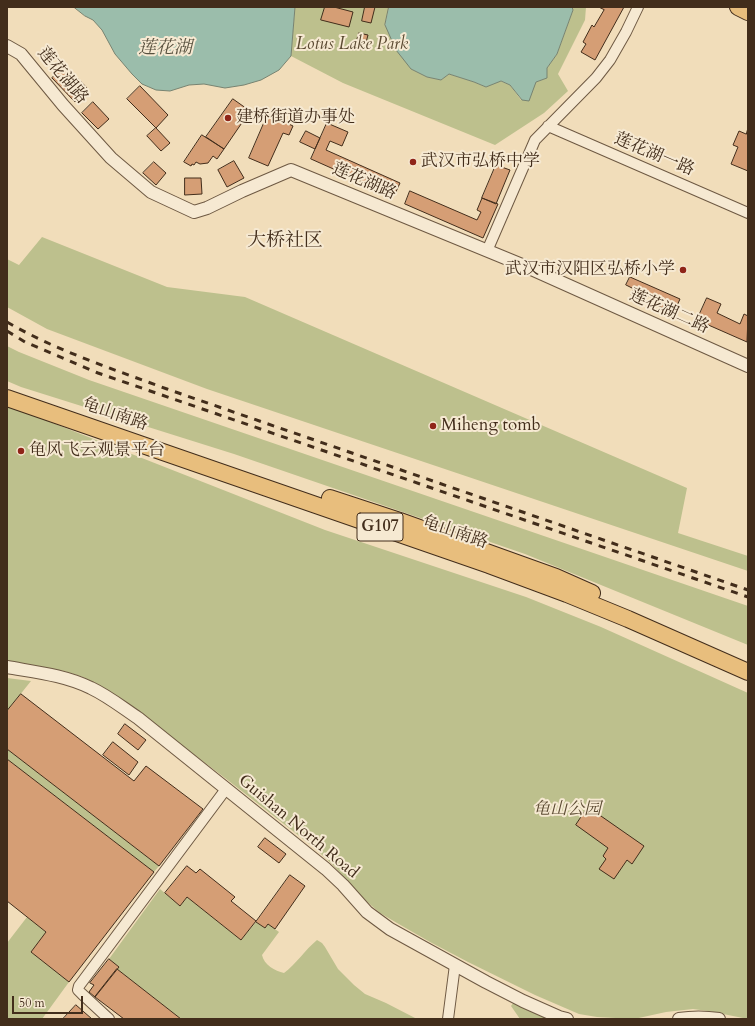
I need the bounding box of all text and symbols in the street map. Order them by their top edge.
park label: Lotus Lake Park [296,35,408,55]
water label: 莲花湖 [138,38,192,60]
street label: 莲花湖路 [32,43,92,109]
place label: 建桥街道办事处 [236,108,355,128]
marker: 建桥街道办事处 [223,113,233,123]
street label: 莲花湖一路 [611,129,697,181]
place label: 武汉市弘桥中学 [421,152,540,172]
marker: 武汉市弘桥中学 [408,157,418,167]
street label: 莲花湖路 [329,159,399,205]
district label: 大桥社区 [247,231,323,253]
place label: 武汉市汉阳区弘桥小学 [505,260,675,280]
marker: 武汉市汉阳区弘桥小学 [678,265,688,275]
street label: 莲花湖二路 [626,285,712,339]
street label: 龟山南路 [80,394,150,436]
place label: Miheng tomb [441,416,541,436]
marker: Miheng tomb [428,421,438,431]
place label: 龟风飞云观景平台 [29,441,165,461]
marker: 龟风飞云观景平台 [16,446,26,456]
street label: 龟山南路 [420,512,490,554]
road number: G107 [357,513,403,541]
street label: Guishan North Road [234,771,362,883]
park label: 龟山公园 [533,800,601,820]
scale bar [14,988,85,1014]
text: 50 m [19,995,45,1011]

